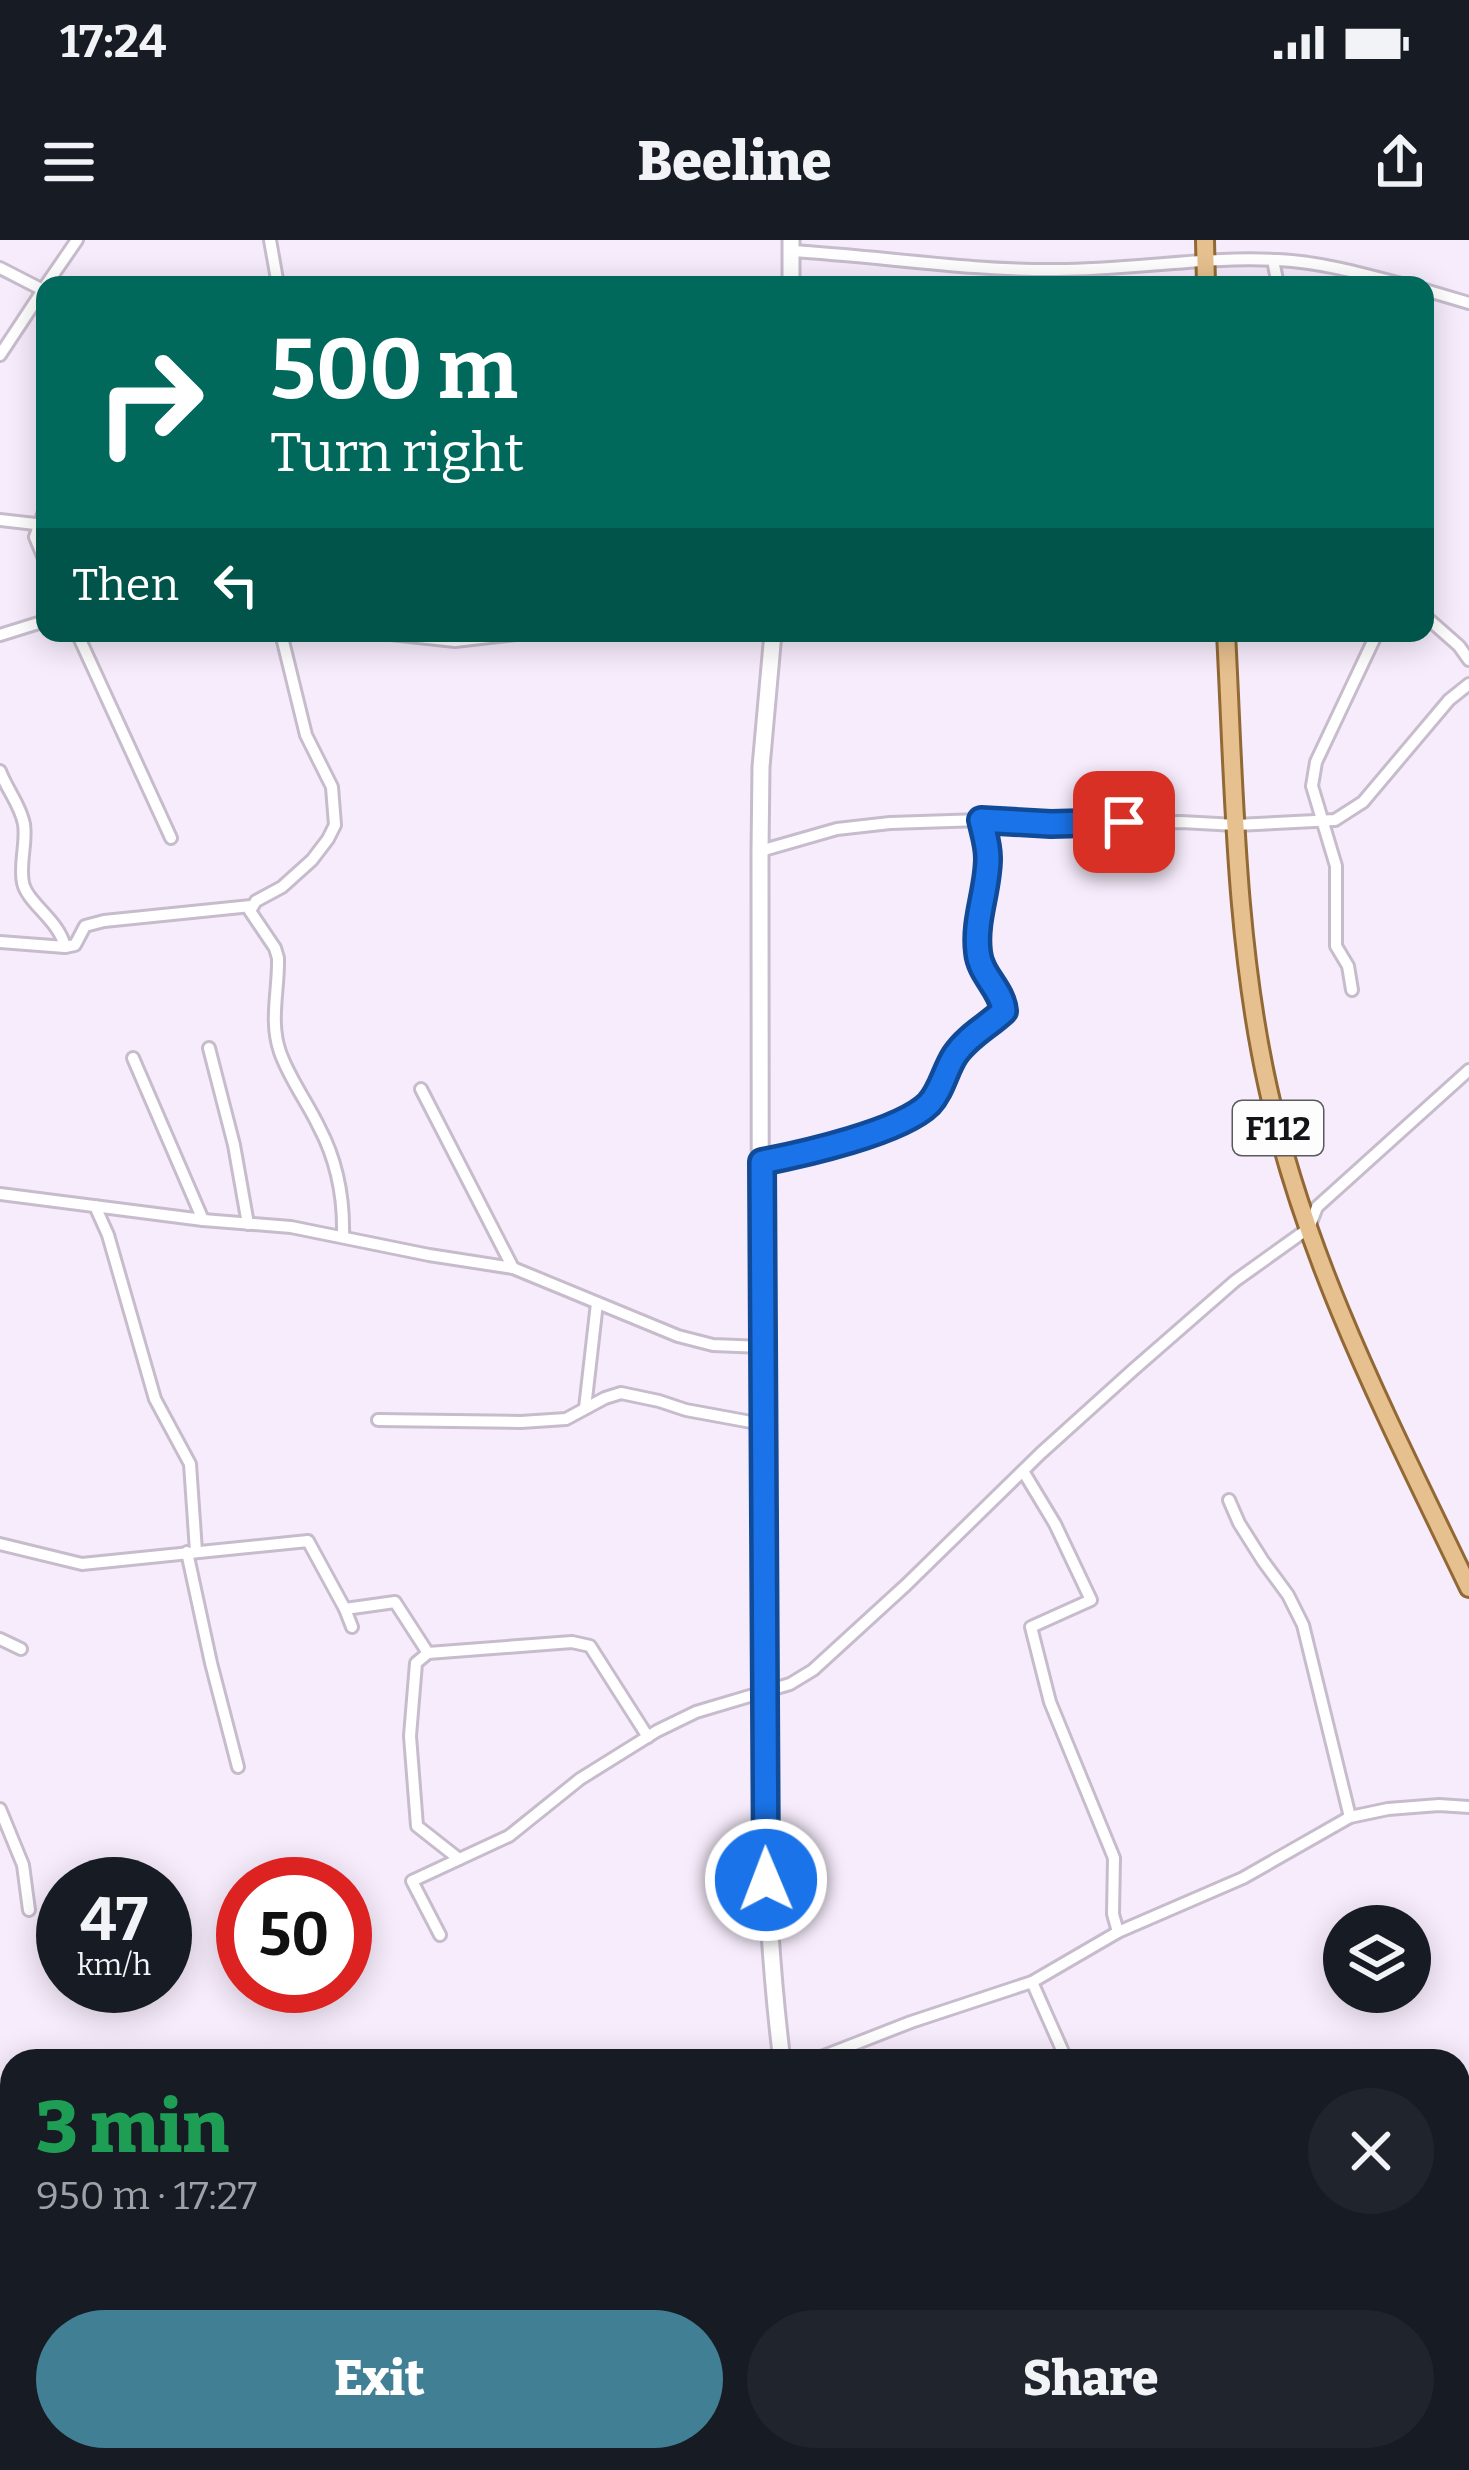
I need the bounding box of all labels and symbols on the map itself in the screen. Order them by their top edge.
pin [1073,771,1175,873]
road number: F112 [1233,1101,1323,1155]
position arrow [703,1817,829,1943]
speed limit sign: 50 [216,1857,372,2013]

